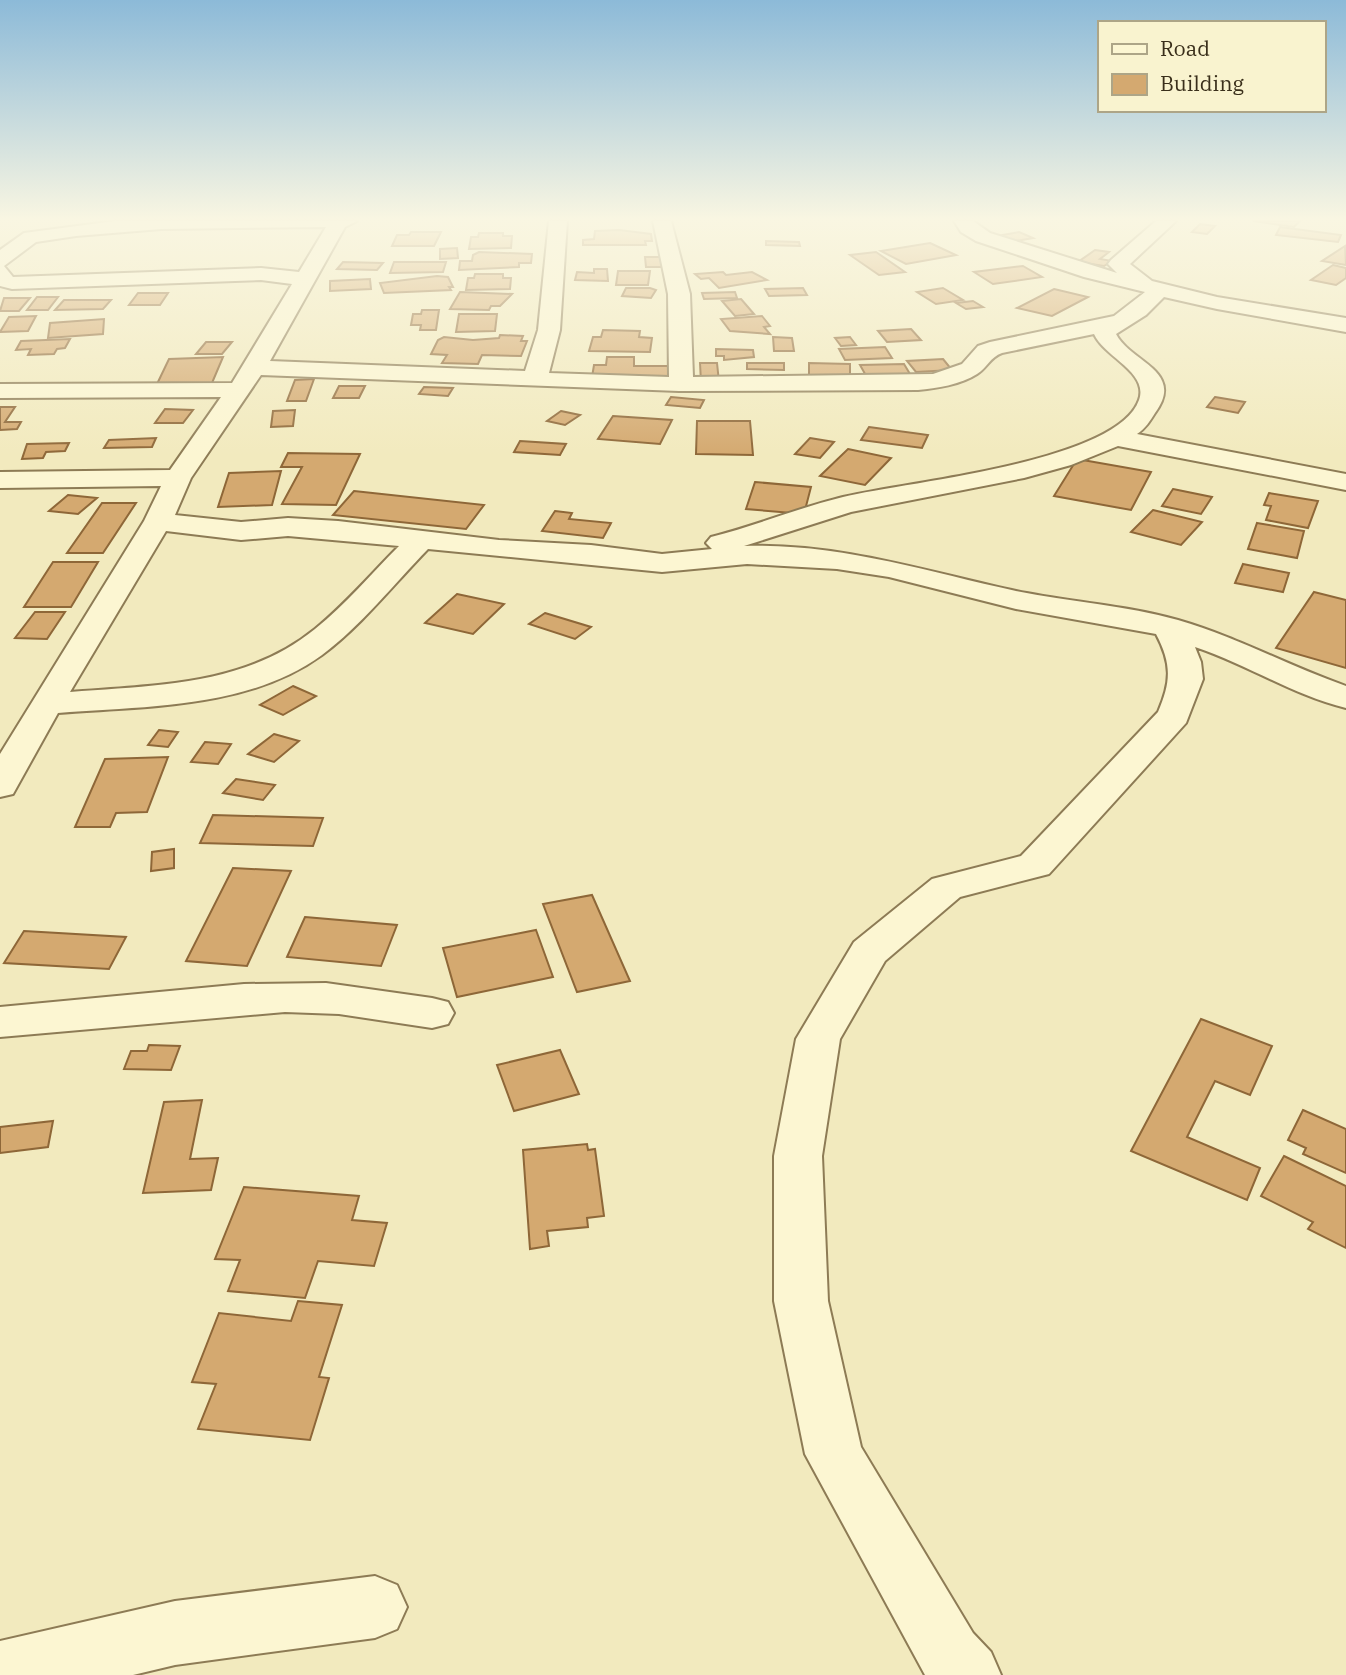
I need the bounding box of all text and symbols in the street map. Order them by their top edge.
legend [1098,21,1325,112]
text: Road [1160,34,1210,62]
text: Building [1160,69,1245,97]

